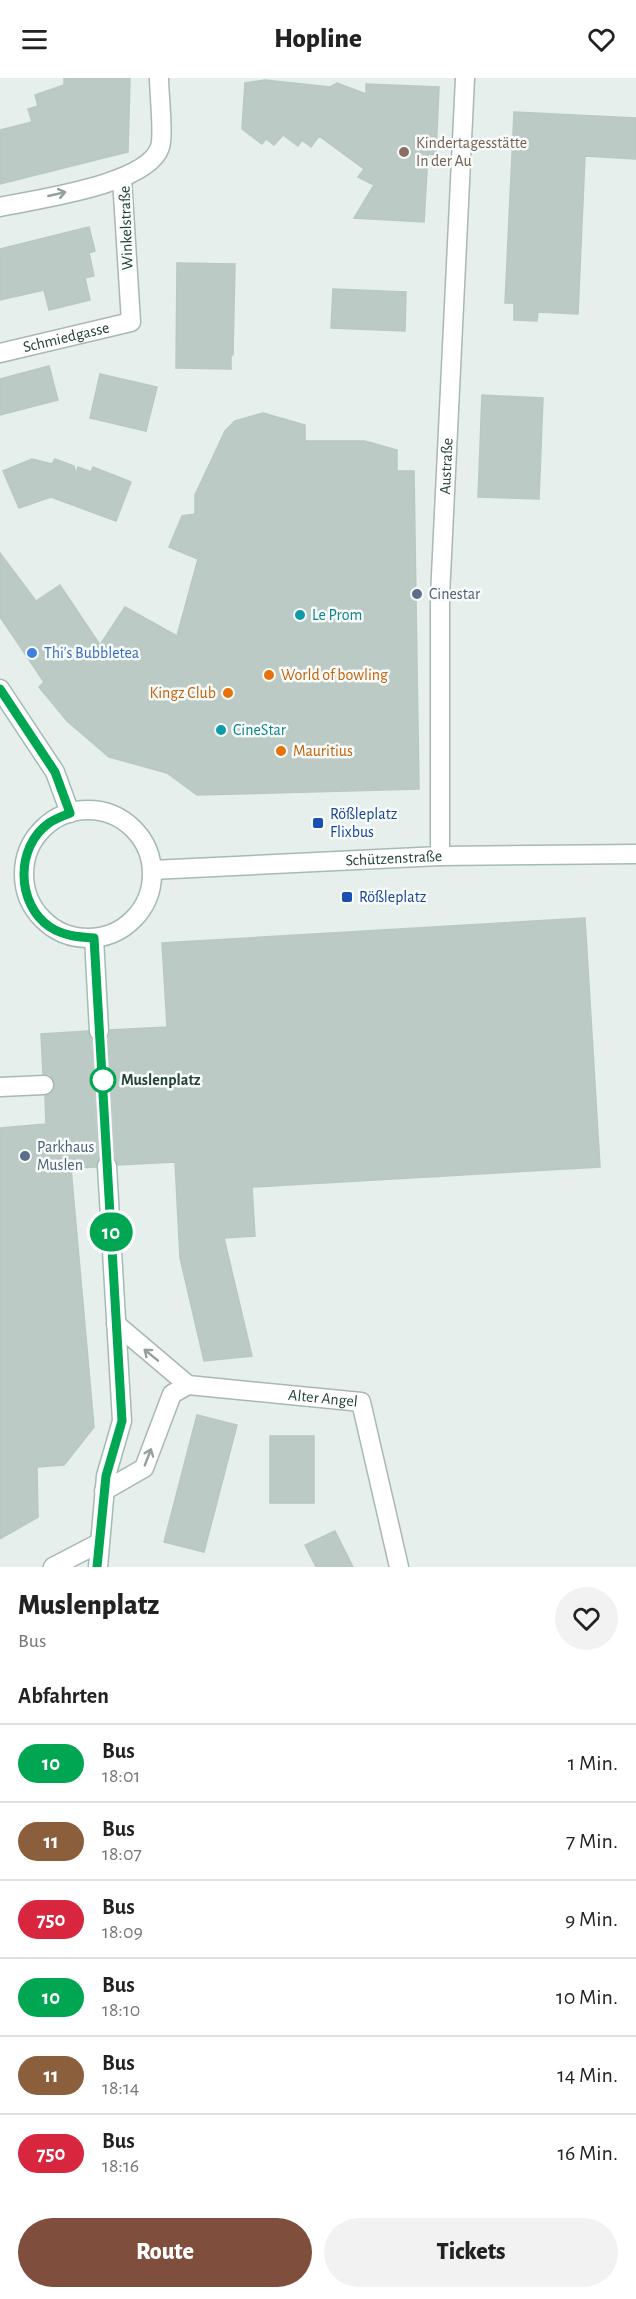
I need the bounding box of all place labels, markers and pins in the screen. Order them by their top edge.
place label: Kindertagesstätte In der Au [416,135,527,169]
marker: Kindertagesstätte In der Au [397,145,411,159]
place label: Cinestar [429,586,481,602]
marker: Cinestar [410,587,424,601]
place label: Le Prom [312,607,362,623]
marker: Le Prom [293,608,307,622]
place label: Thi's Bubbletea [44,645,139,661]
marker: Thi's Bubbletea [25,646,39,660]
place label: World of bowling [281,667,388,683]
marker: World of bowling [262,668,276,682]
place label: Kingz Club [149,685,216,701]
marker: Kingz Club [221,686,235,700]
place label: CineStar [233,722,287,738]
marker: CineStar [214,723,228,737]
place label: Mauritius [293,743,353,759]
marker: Mauritius [274,744,288,758]
place label: Rößleplatz Flixbus [330,806,398,840]
marker: Rößleplatz Flixbus [311,816,325,830]
place label: Rößleplatz [359,889,427,905]
marker: Rößleplatz [340,890,354,904]
marker: Muslenplatz [90,1067,116,1093]
place label: Muslenplatz [121,1072,201,1088]
place label: Parkhaus Muslen [37,1139,94,1173]
marker: Parkhaus Muslen [18,1149,32,1163]

